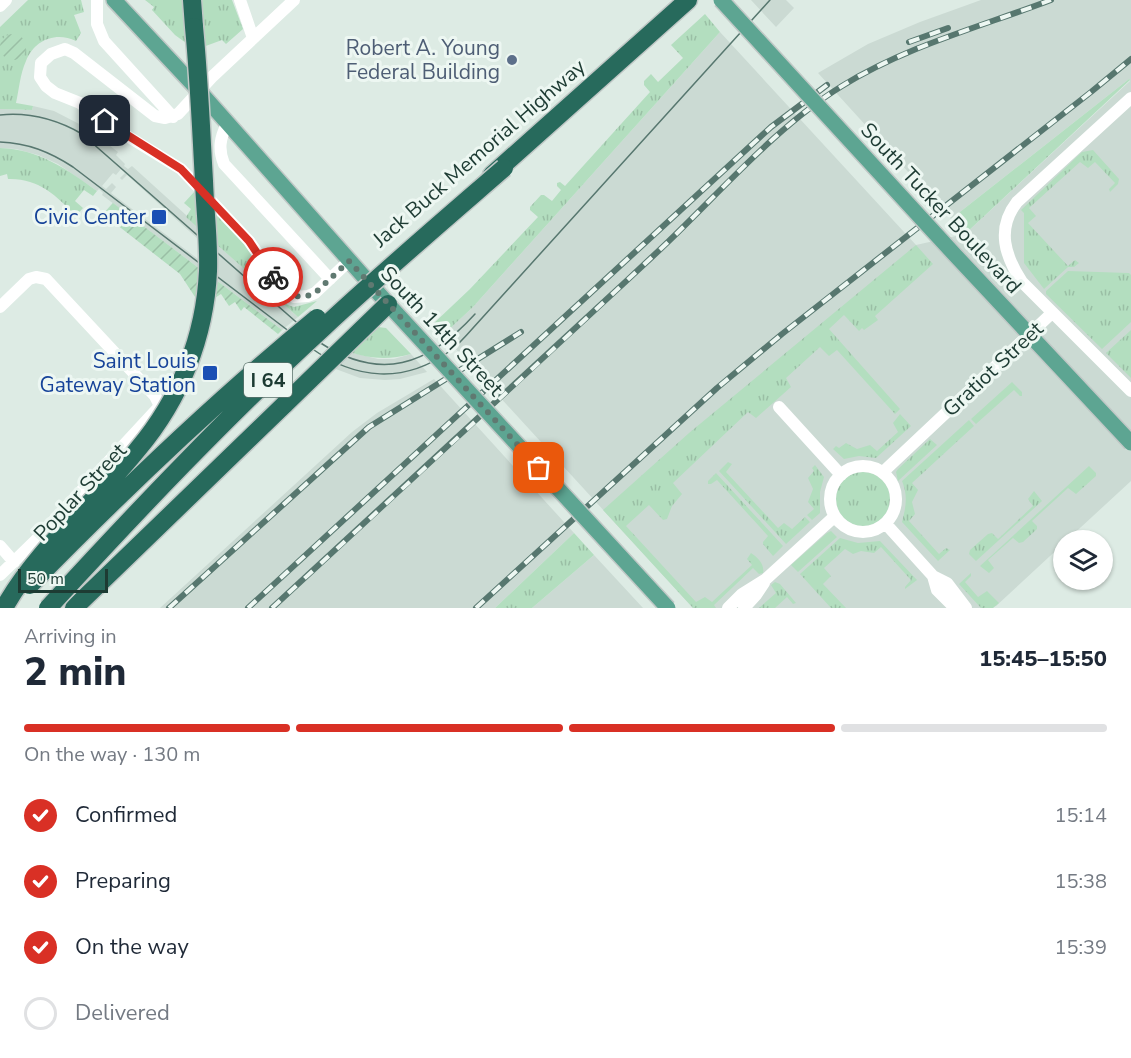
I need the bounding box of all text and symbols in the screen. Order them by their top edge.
place label: Robert A. Young Federal Building [346,34,500,86]
street label: Jack Buck Memorial Highway [366,53,591,254]
marker: Robert A. Young Federal Building [505,53,519,67]
pin [79,95,130,146]
icon: home [88,104,121,137]
street label: South Tucker Boulevard [854,116,1028,300]
place label: Civic Center [34,203,146,231]
marker: Civic Center [150,208,168,226]
courier [243,247,303,307]
street label: South 14th Street [374,260,510,403]
icon: bike [257,261,290,294]
street label: Gratiot Street [937,315,1050,423]
place label: Saint Louis Gateway Station [39,347,196,399]
road number: I 64 [244,363,292,397]
marker: Saint Louis Gateway Station [201,364,219,382]
street label: Poplar Street [27,437,133,547]
pin [513,442,564,493]
icon: bag [522,451,555,484]
map controls [1053,530,1113,590]
button: layers [1053,530,1113,590]
scale bar [18,566,108,594]
text: 50 m [27,568,64,590]
text: Arriving in [24,623,117,650]
text: 15:45–15:50 [979,644,1107,674]
text: 2 min [24,646,127,699]
text: On the way · 130 m [24,741,200,768]
icon: check [24,799,57,832]
text: Confirmed [75,800,177,830]
text: 15:14 [1054,802,1107,829]
icon: check [24,865,57,898]
text: Preparing [75,866,171,896]
text: 15:38 [1054,868,1107,895]
icon: check [24,931,57,964]
text: On the way [75,932,189,962]
text: 15:39 [1054,934,1107,961]
text: Delivered [75,998,170,1028]

